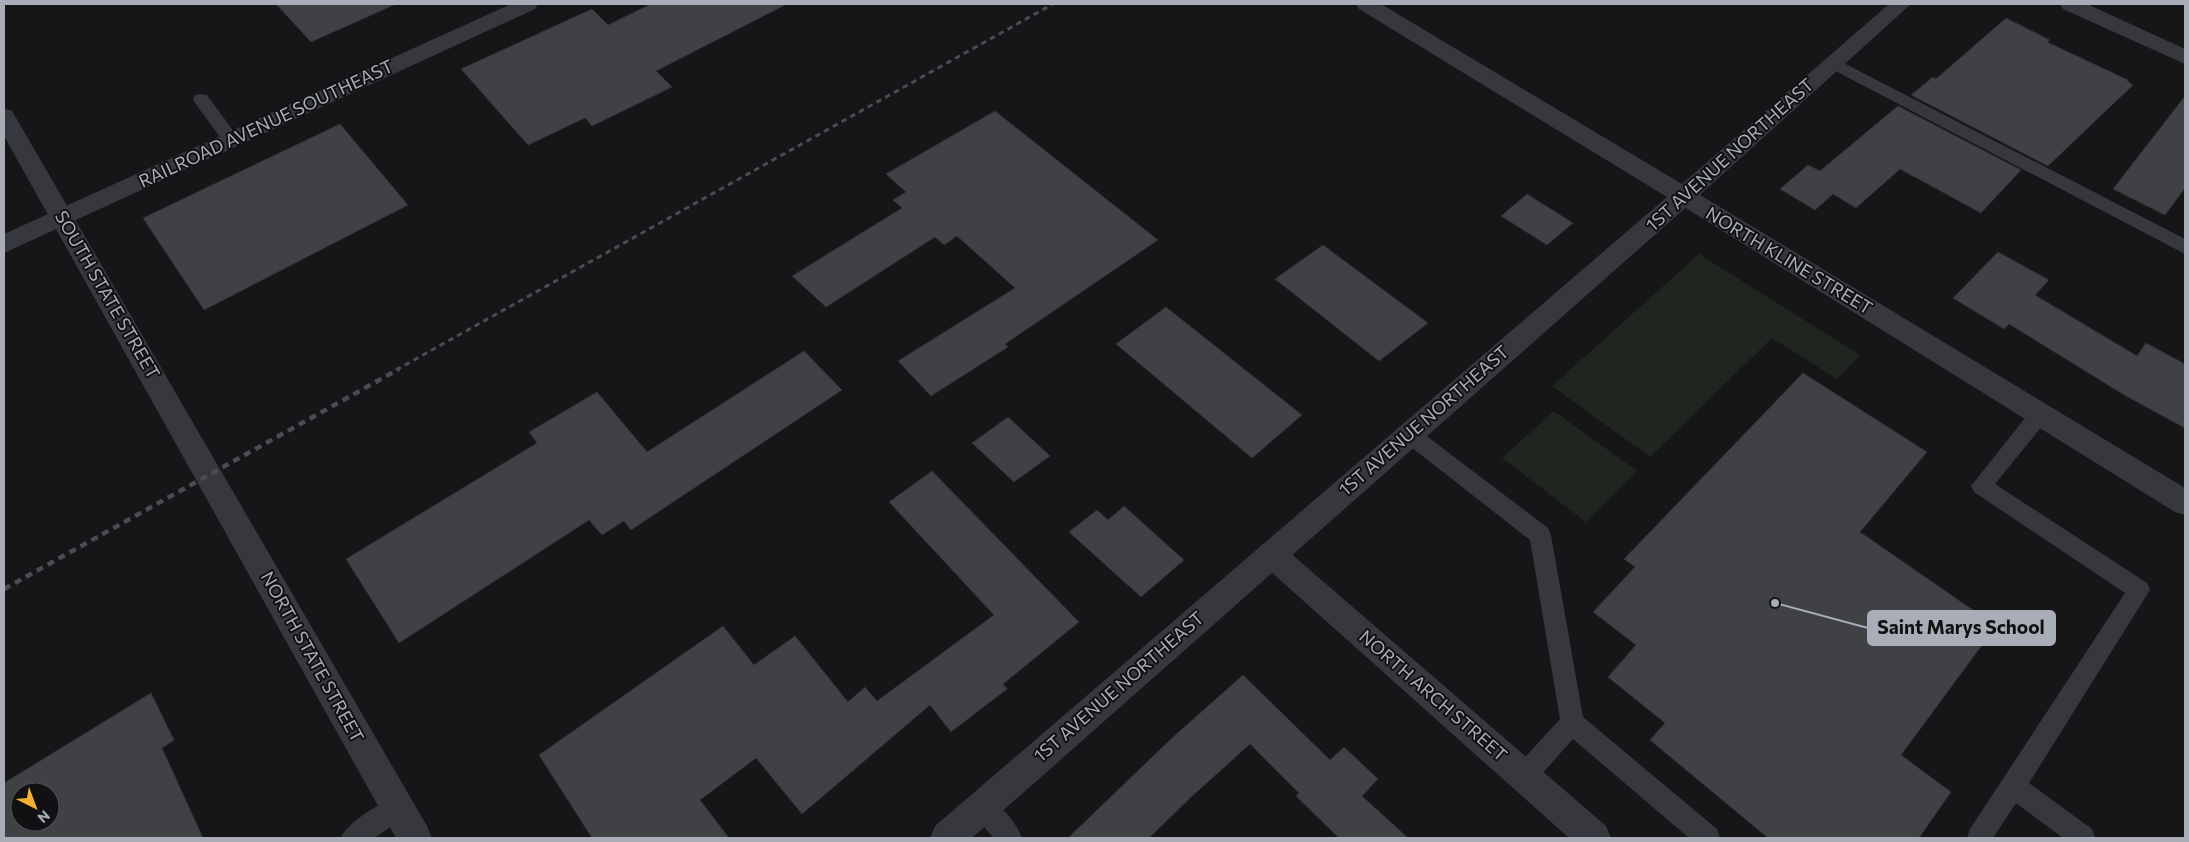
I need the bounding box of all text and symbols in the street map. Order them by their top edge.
street label: RAILROAD AVENUE SOUTHEAST [135,54,396,192]
street label: 1ST AVENUE NORTHEAST [1641,73,1818,235]
street label: NORTH KLINE STREET [1702,202,1877,319]
street label: SOUTH STATE STREET [51,206,165,383]
street label: 1ST AVENUE NORTHEAST [1334,340,1513,500]
street label: NORTH STATE STREET [257,567,369,746]
street label: 1ST AVENUE NORTHEAST [1029,606,1208,766]
callout: Saint Marys School [1868,611,2055,645]
text: Saint Marys School [1877,615,2045,638]
street label: NORTH ARCH STREET [1355,625,1512,765]
north arrow [10,782,60,832]
text: N [34,807,54,827]

